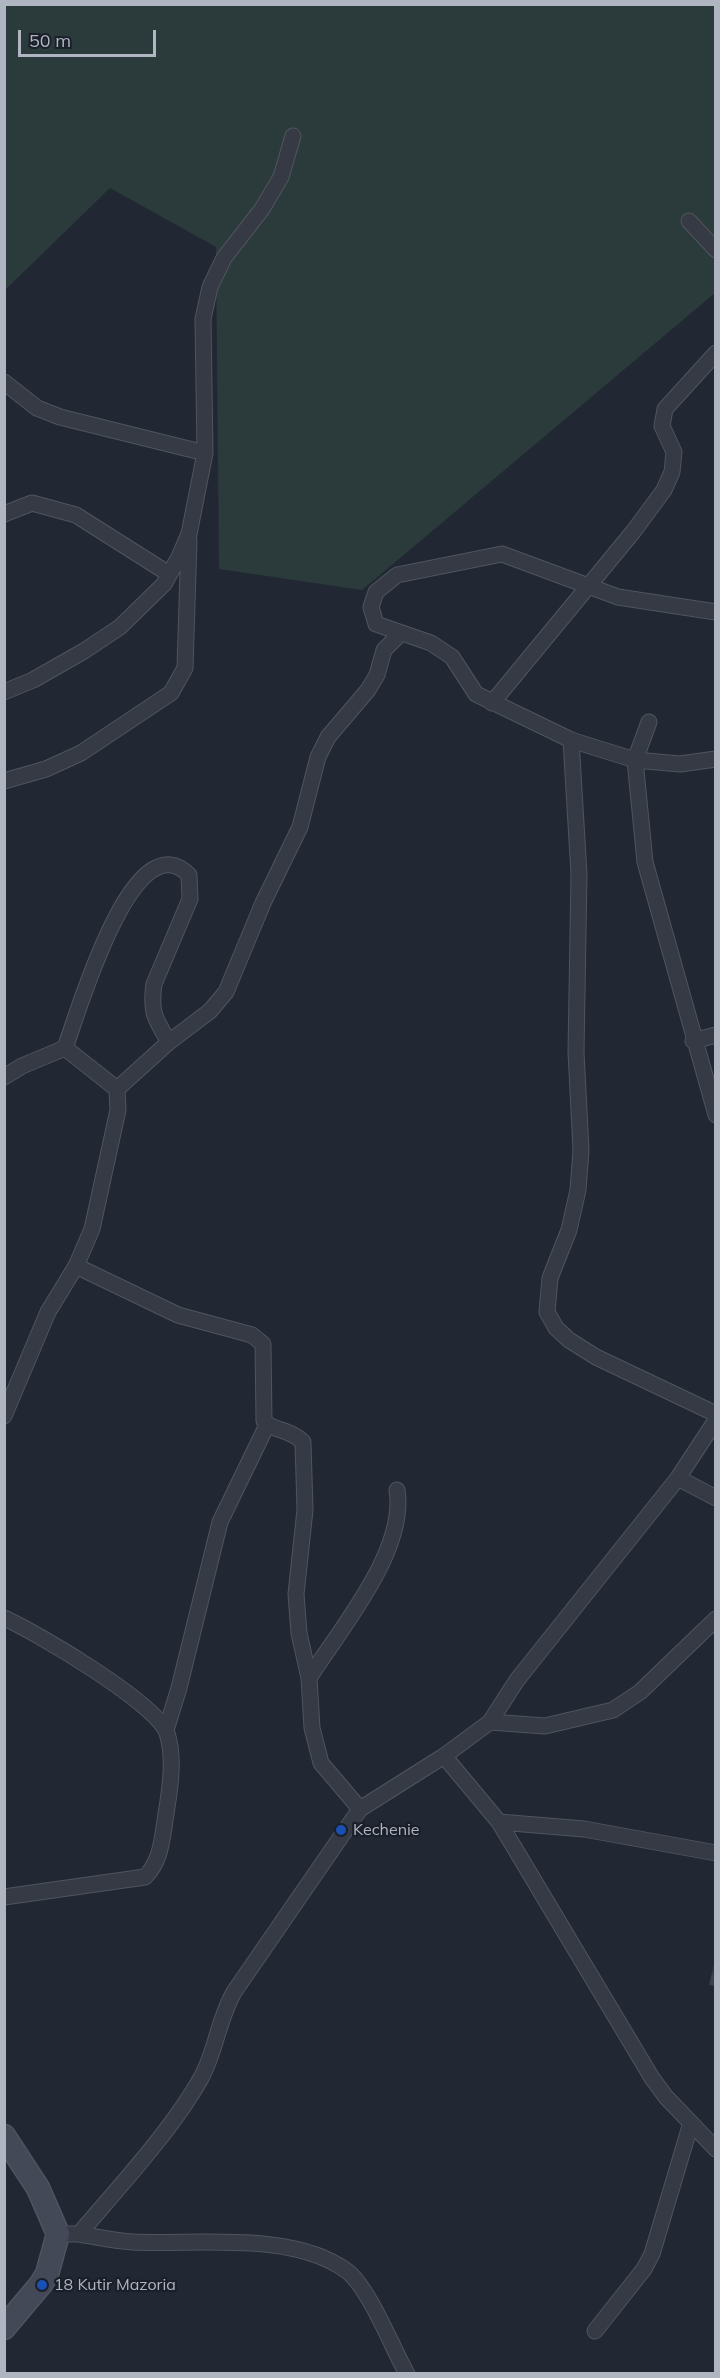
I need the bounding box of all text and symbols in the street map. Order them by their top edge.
scale bar [21,18,159,56]
text: 50 m [29,29,71,52]
place label: Kechenie [353,1820,420,1840]
marker: Kechenie [334,1823,348,1837]
place label: 18 Kutir Mazoria [54,2275,176,2295]
marker: 18 Kutir Mazoria [35,2278,49,2292]

